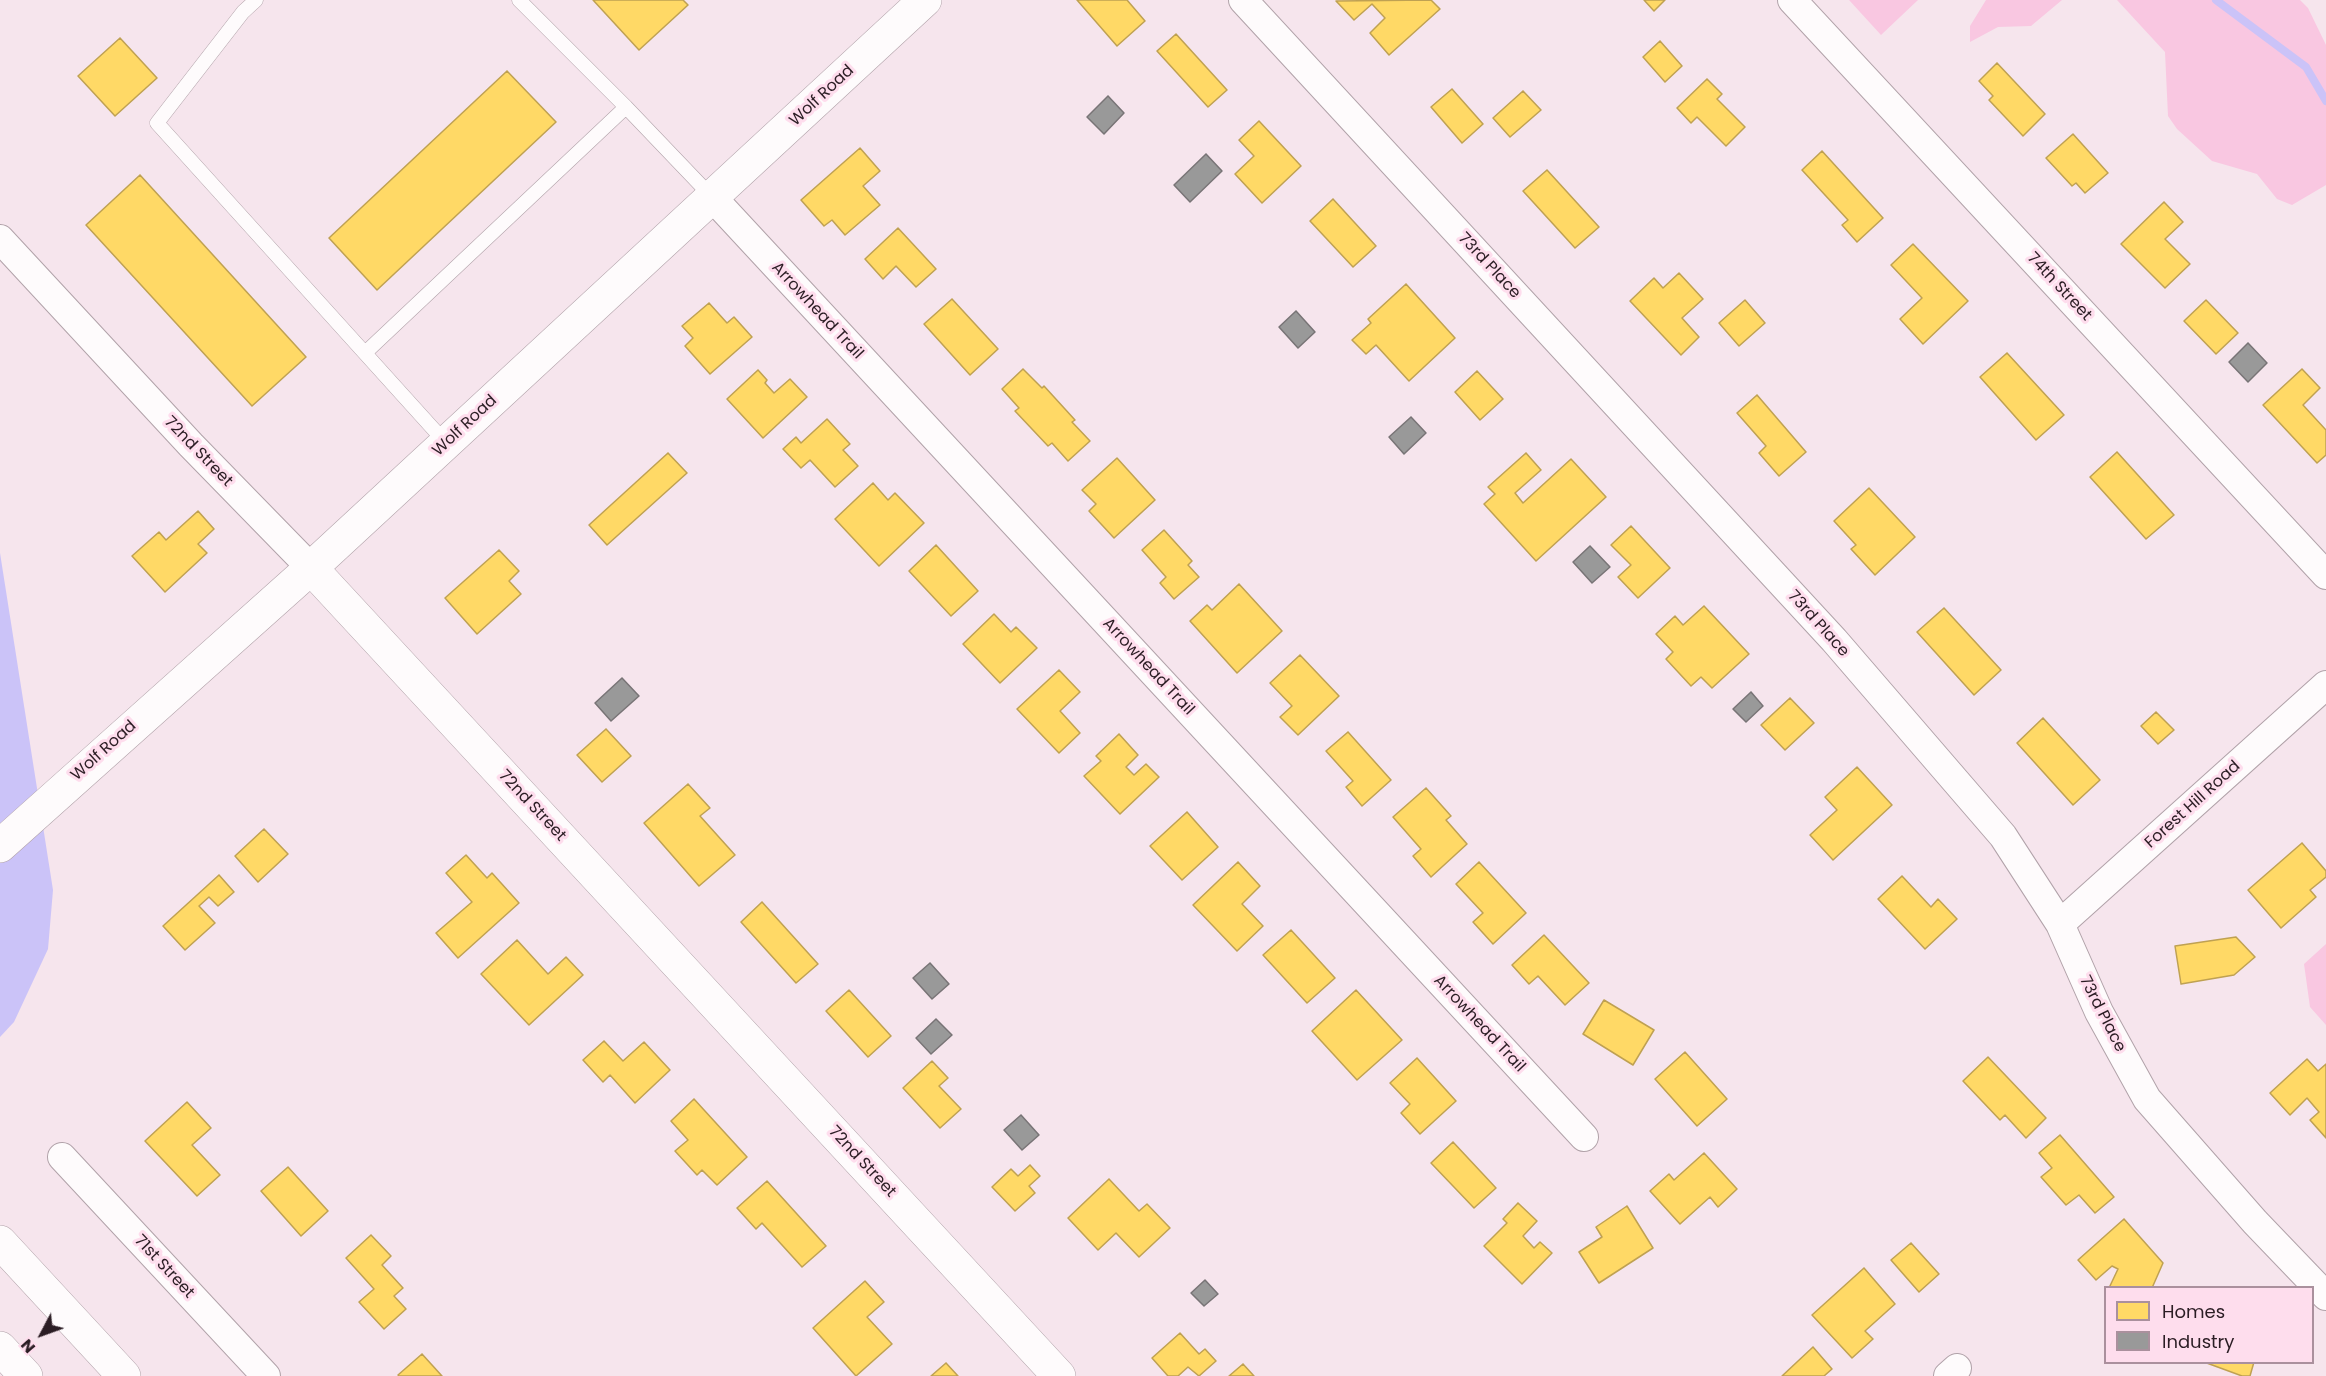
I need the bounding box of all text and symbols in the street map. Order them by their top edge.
street label: Wolf Road [786,61,858,131]
street label: 73rd Place [1454,229,1524,303]
street label: 74th Street [2023,249,2095,325]
street label: Arrowhead Trail [767,259,867,363]
street label: Wolf Road [429,391,501,461]
street label: 72nd Street [160,413,236,491]
street label: 73rd Place [1783,587,1853,661]
street label: Arrowhead Trail [1098,615,1198,719]
street label: Wolf Road [68,717,140,785]
street label: Forest Hill Road [2141,757,2245,853]
street label: 72nd Street [494,767,570,845]
street label: Arrowhead Trail [1429,972,1529,1076]
street label: 73rd Place [2075,973,2129,1055]
street label: 72nd Street [824,1123,900,1201]
street label: 71st Street [130,1232,198,1302]
legend [2104,1286,2314,1364]
text: Homes [2162,1299,2225,1324]
north arrow [12,1304,72,1364]
text: Industry [2162,1329,2234,1354]
text: N [15,1334,41,1358]

